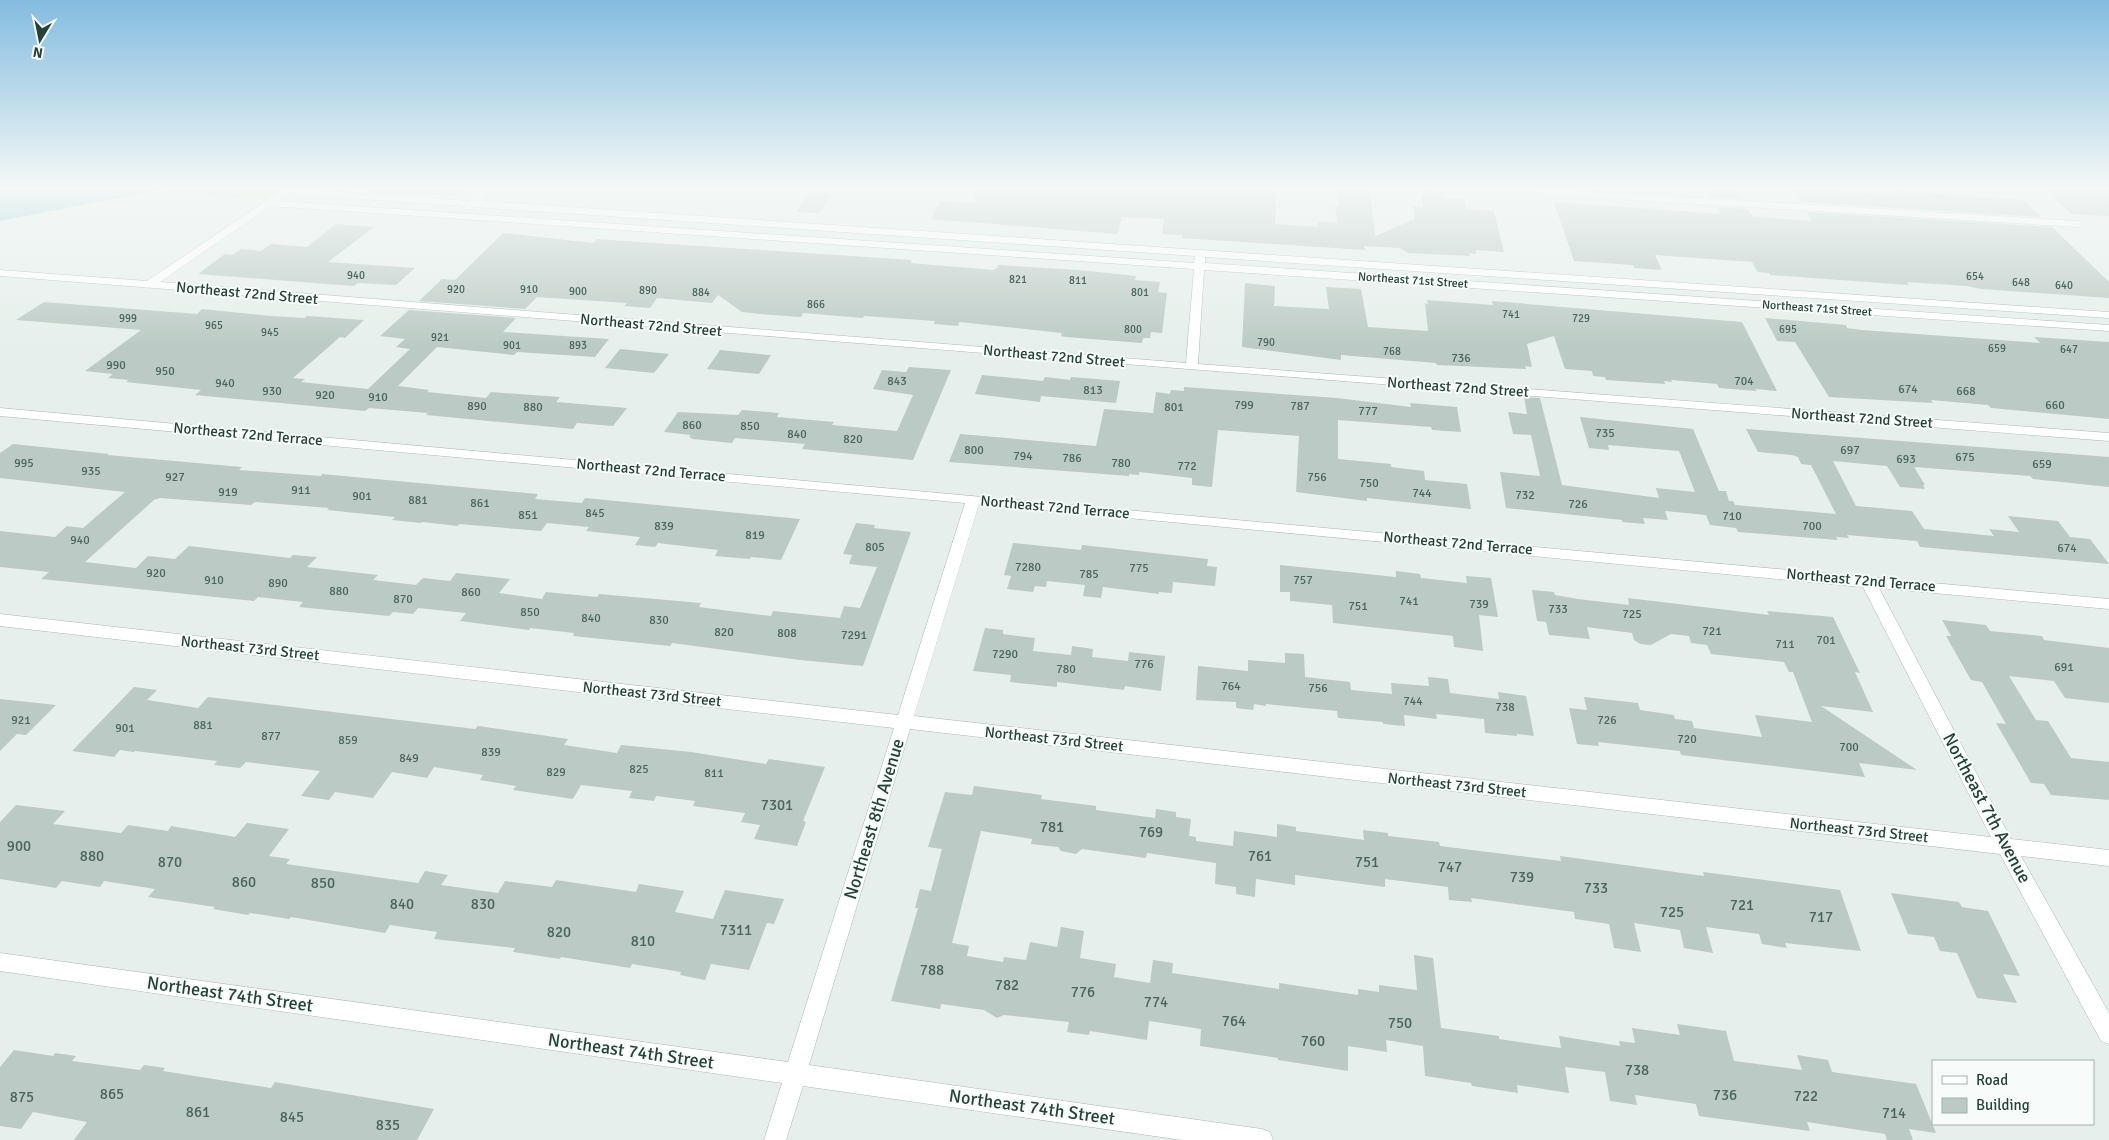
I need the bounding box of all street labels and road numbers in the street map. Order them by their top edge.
street label: Northeast 71st Street [1357,269,1469,292]
street label: Northeast 72nd Street [175,278,319,308]
street label: Northeast 71st Street [1761,297,1873,320]
street label: Northeast 72nd Street [579,310,723,340]
street label: Northeast 72nd Street [982,341,1126,371]
street label: Northeast 72nd Street [1386,373,1530,401]
street label: Northeast 72nd Street [1790,404,1934,432]
street label: Northeast 72nd Terrace [173,419,323,449]
street label: Northeast 72nd Terrace [576,455,726,485]
street label: Northeast 72nd Terrace [980,492,1130,522]
street label: Northeast 72nd Terrace [1383,528,1533,558]
street label: Northeast 72nd Terrace [1786,565,1936,595]
street label: Northeast 73rd Street [180,632,320,664]
street label: Northeast 73rd Street [582,678,722,710]
street label: Northeast 73rd Street [984,723,1124,755]
street label: Northeast 7th Avenue [1938,729,2036,887]
street label: Northeast 8th Avenue [839,736,909,902]
street label: Northeast 73rd Street [1387,769,1527,801]
street label: Northeast 73rd Street [1789,814,1929,846]
street label: Northeast 74th Street [146,971,314,1017]
street label: Northeast 74th Street [547,1028,715,1074]
street label: Northeast 74th Street [948,1084,1116,1130]

